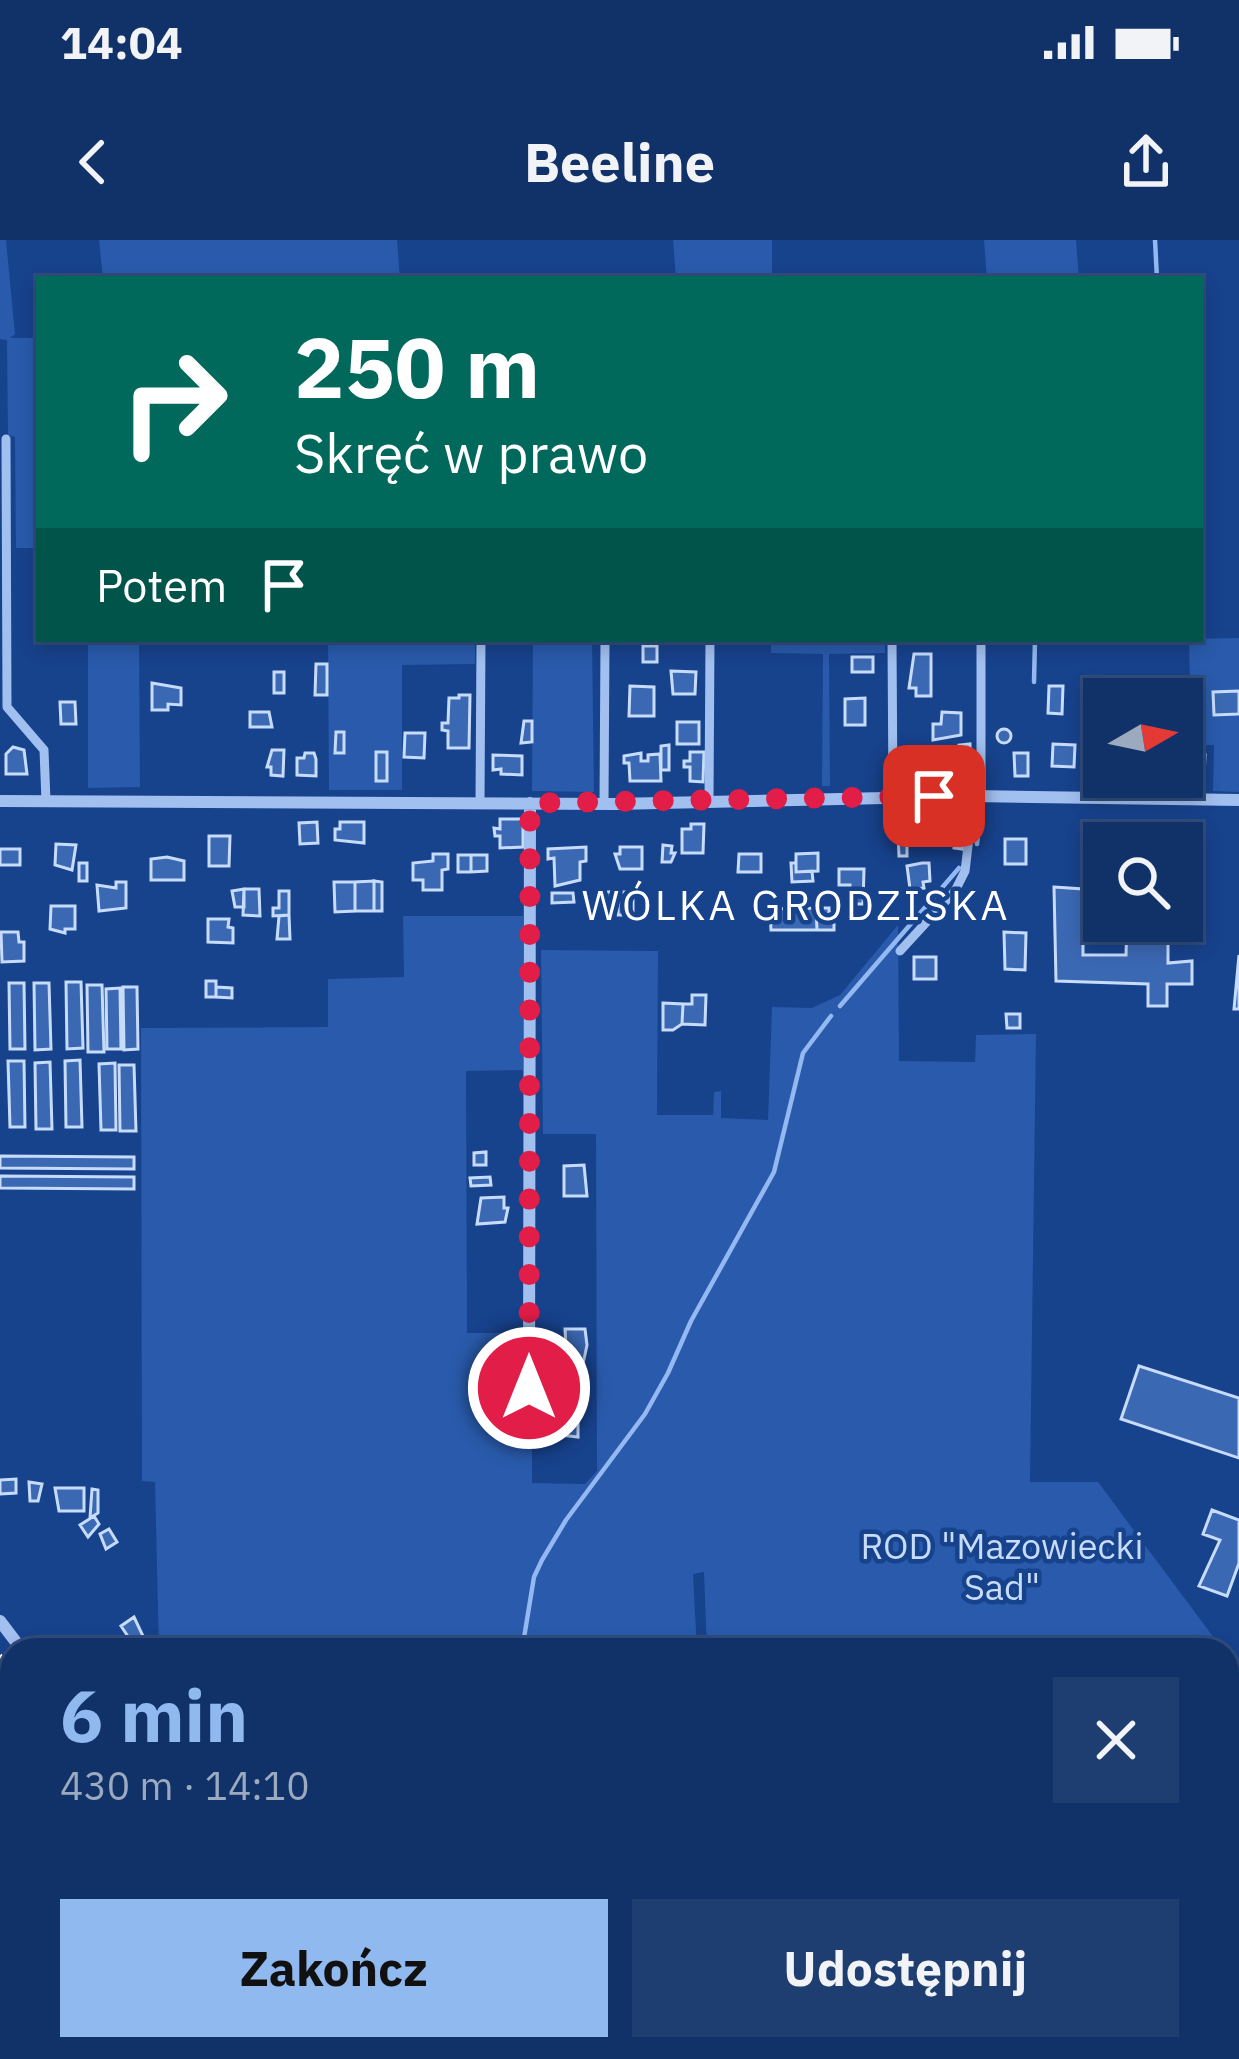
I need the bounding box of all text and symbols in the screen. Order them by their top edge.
text: 14:04 [60,13,183,71]
text: Beeline [524,127,715,197]
icon: back [60,129,126,195]
icon: share [1113,129,1179,195]
text: 250 m [294,312,540,421]
icon: right [96,324,252,480]
text: Skręć w prawo [294,418,648,488]
icon: arrive [251,552,317,618]
text: Potem [96,556,227,614]
north arrow [1083,678,1203,798]
map controls [1083,678,1203,942]
pin [883,745,985,847]
icon: arrive [901,763,967,829]
button: search [1083,822,1203,942]
district label: WÓLKA GRODZISKA [582,877,1010,932]
position arrow [466,1325,592,1451]
park label: ROD "Mazowiecki Sad" [860,1522,1144,1610]
text: 6 min [60,1668,248,1762]
button: close [1053,1677,1179,1803]
text: 430 m · 14:10 [60,1760,310,1811]
button: Zakończ [60,1899,608,2037]
button: Udostępnij [632,1899,1179,2037]

